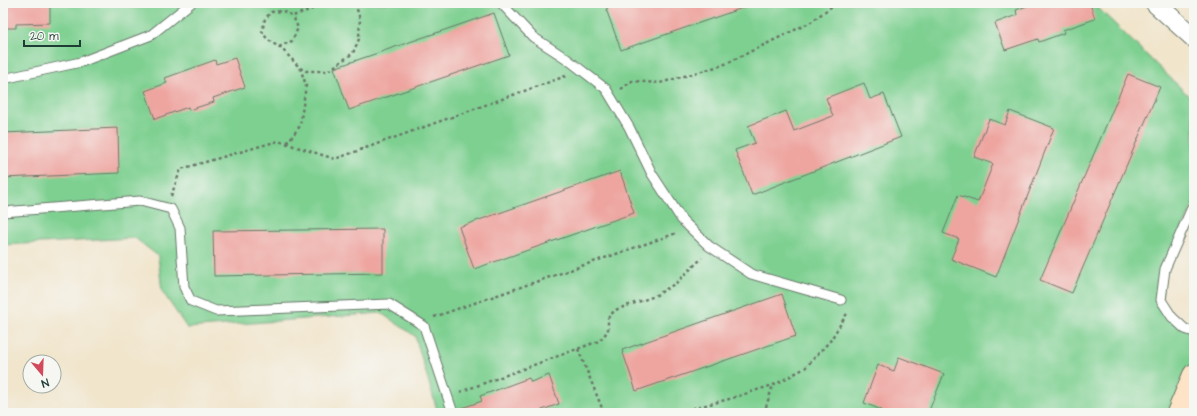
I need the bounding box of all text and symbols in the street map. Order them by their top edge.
scale bar [24,22,80,48]
text: 20 m [30,28,59,45]
north arrow [22,354,62,394]
text: N [39,375,51,391]

